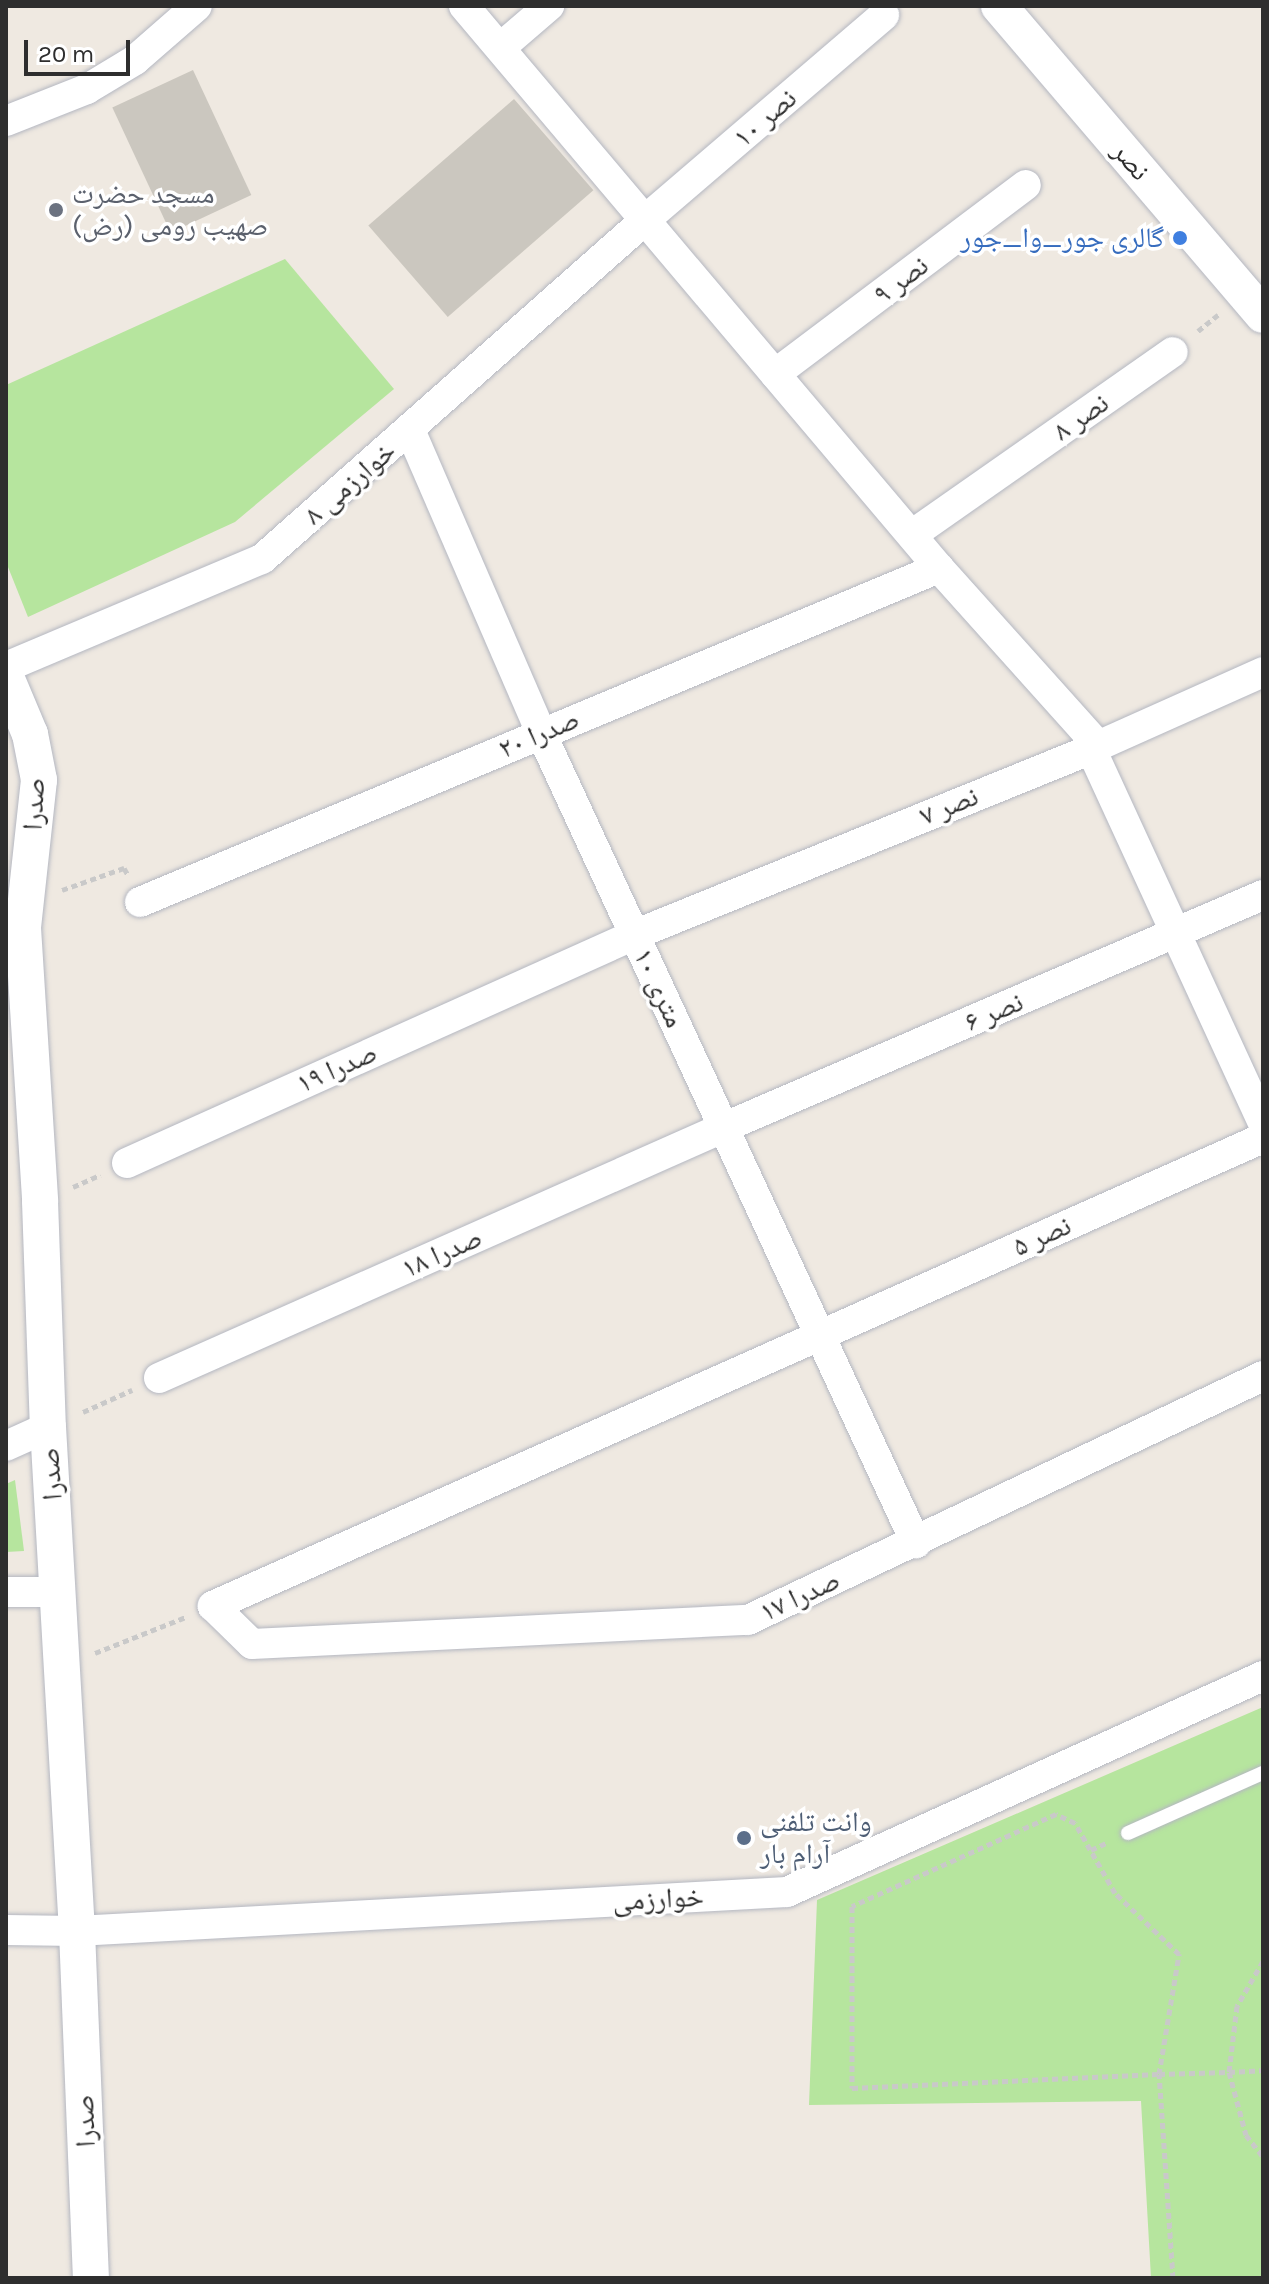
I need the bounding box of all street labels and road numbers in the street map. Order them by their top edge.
street label: نصر ۱۰ [727,82,803,154]
street label: نصر [1105,135,1157,187]
street label: نصر ۹ [867,249,935,311]
street label: نصر ۸ [1047,386,1115,448]
street label: خوارزمی ۸ [297,434,403,532]
street label: صدرا ۲۰ [494,702,584,766]
street label: صدرا [16,777,52,831]
street label: نصر ۷ [915,779,983,833]
street label: ۱۰ متری [626,943,692,1033]
street label: نصر ۶ [960,985,1028,1039]
street label: صدرا ۱۹ [292,1035,382,1101]
street label: نصر ۵ [1008,1208,1076,1264]
street label: صدرا ۱۸ [397,1220,487,1286]
street label: صدرا [32,1447,70,1501]
street label: صدرا ۱۷ [755,1563,845,1629]
street label: خوارزمی [612,1880,704,1918]
street label: صدرا [67,2094,103,2148]

